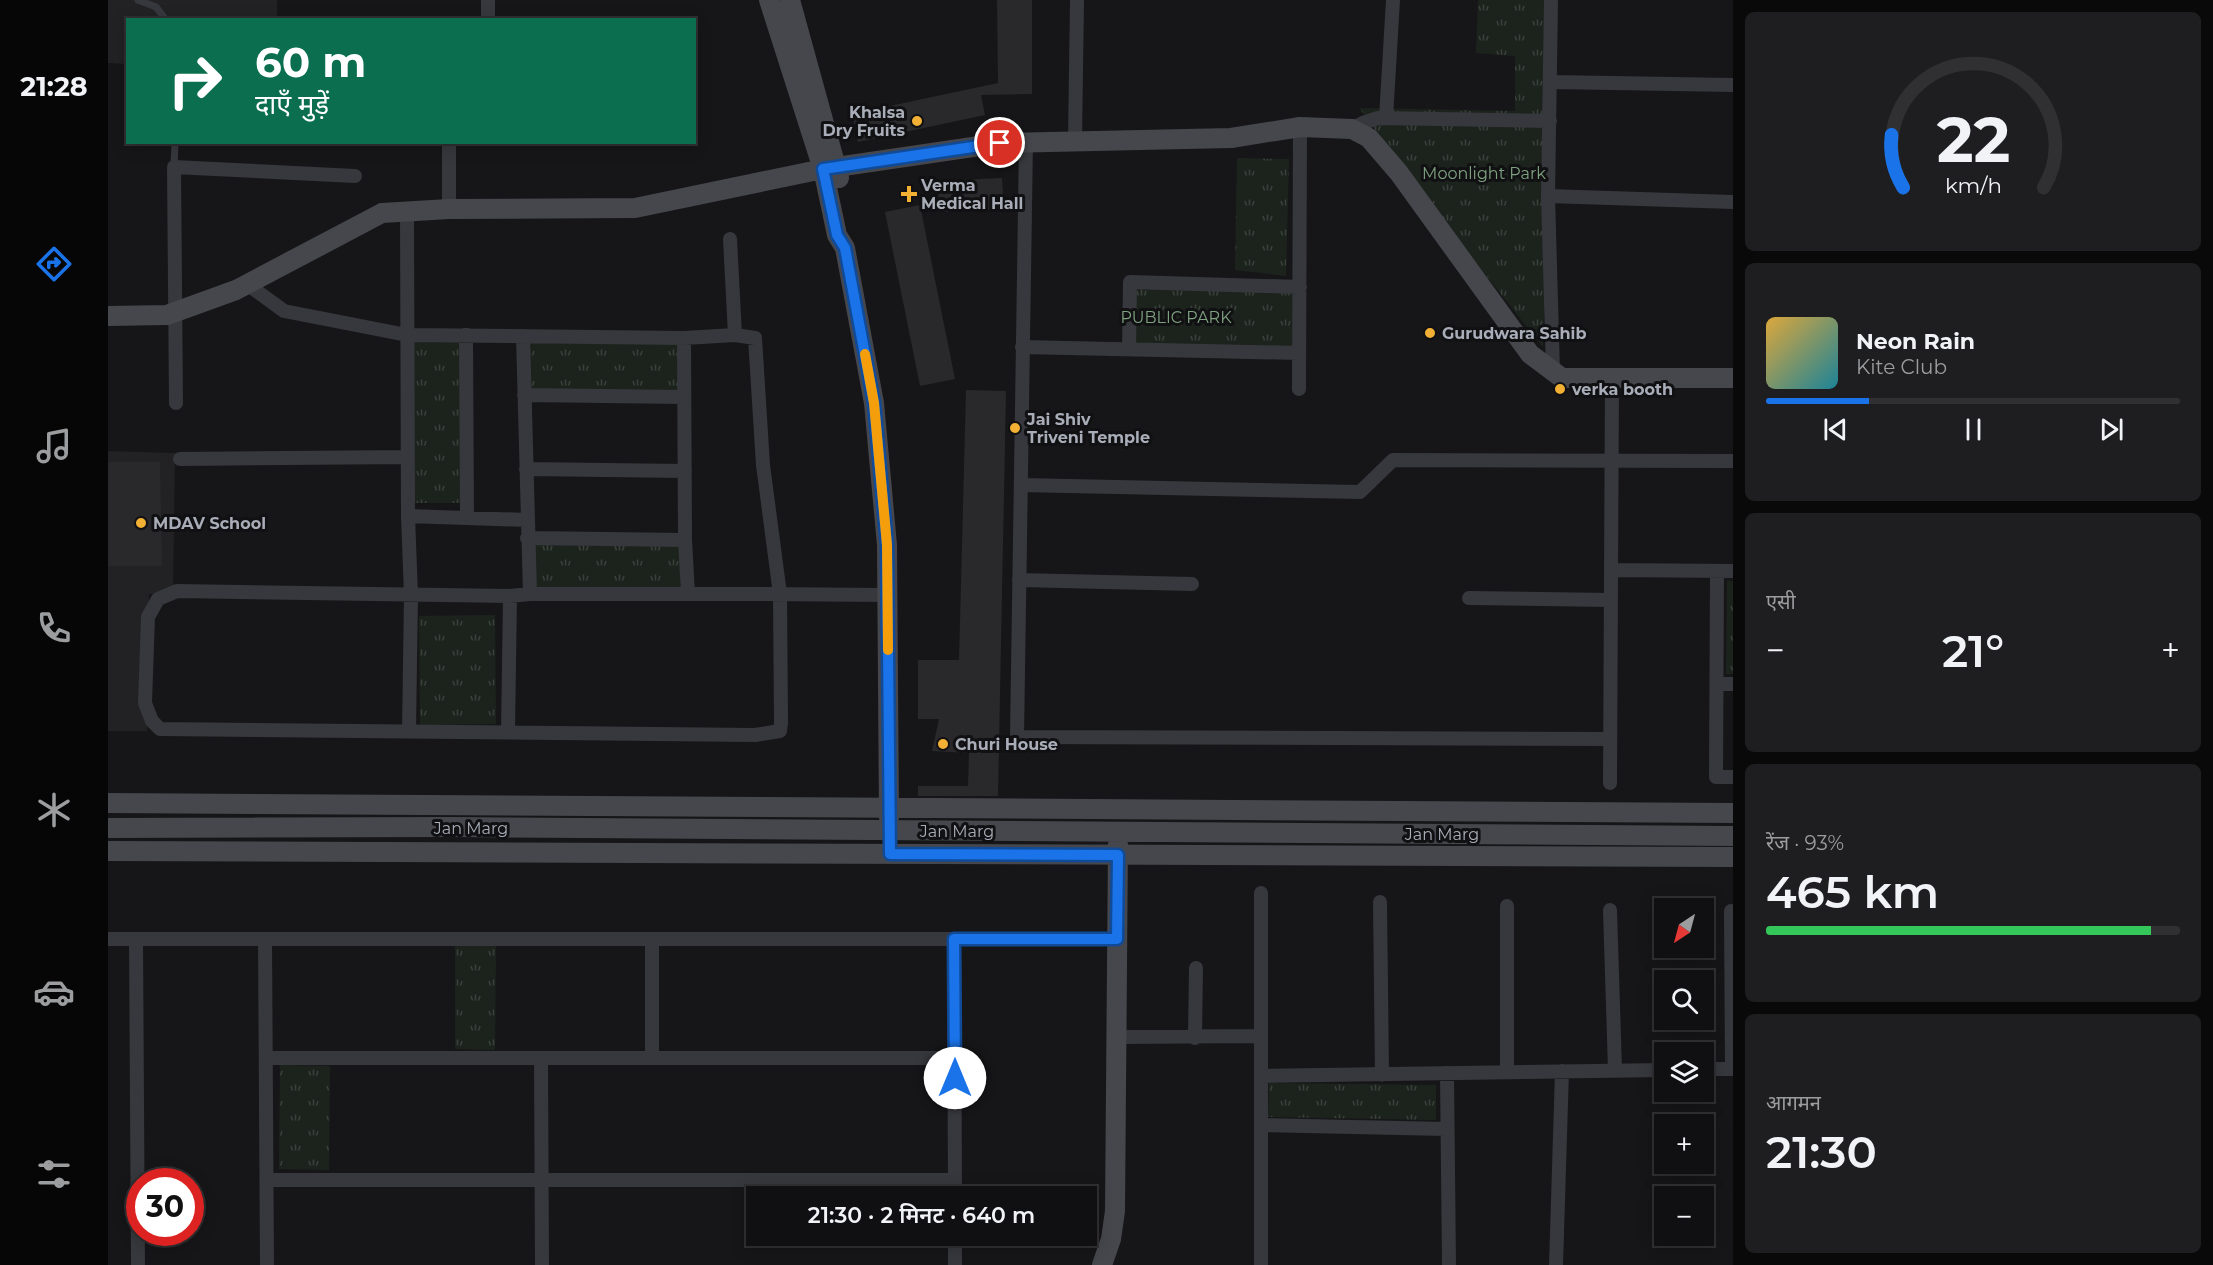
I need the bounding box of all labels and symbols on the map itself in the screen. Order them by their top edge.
place label: Khalsa Dry Fruits [823,103,905,140]
marker: Khalsa Dry Fruits [910,114,924,128]
pin [974,117,1025,168]
park label: Moonlight Park [1422,164,1546,183]
place label: Verma Medical Hall [920,176,1023,213]
marker: Verma Medical Hall [902,187,916,201]
park label: PUBLIC PARK [1120,308,1232,327]
place label: Gurudwara Sahib [1442,324,1586,343]
marker: Gurudwara Sahib [1423,326,1437,340]
place label: verka booth [1571,380,1673,399]
marker: verka booth [1553,382,1567,396]
place label: Jai Shiv Triveni Temple [1026,410,1150,447]
marker: Jai Shiv Triveni Temple [1008,421,1022,435]
place label: MDAV School [153,514,266,533]
marker: MDAV School [134,516,148,530]
place label: Churi House [955,735,1058,754]
marker: Churi House [936,737,950,751]
street label: Jan Marg [433,819,508,838]
street label: Jan Marg [919,822,994,841]
street label: Jan Marg [1404,825,1479,844]
north arrow [1654,898,1714,958]
position arrow [923,1046,987,1110]
speed limit sign: 30 [126,1168,204,1246]

